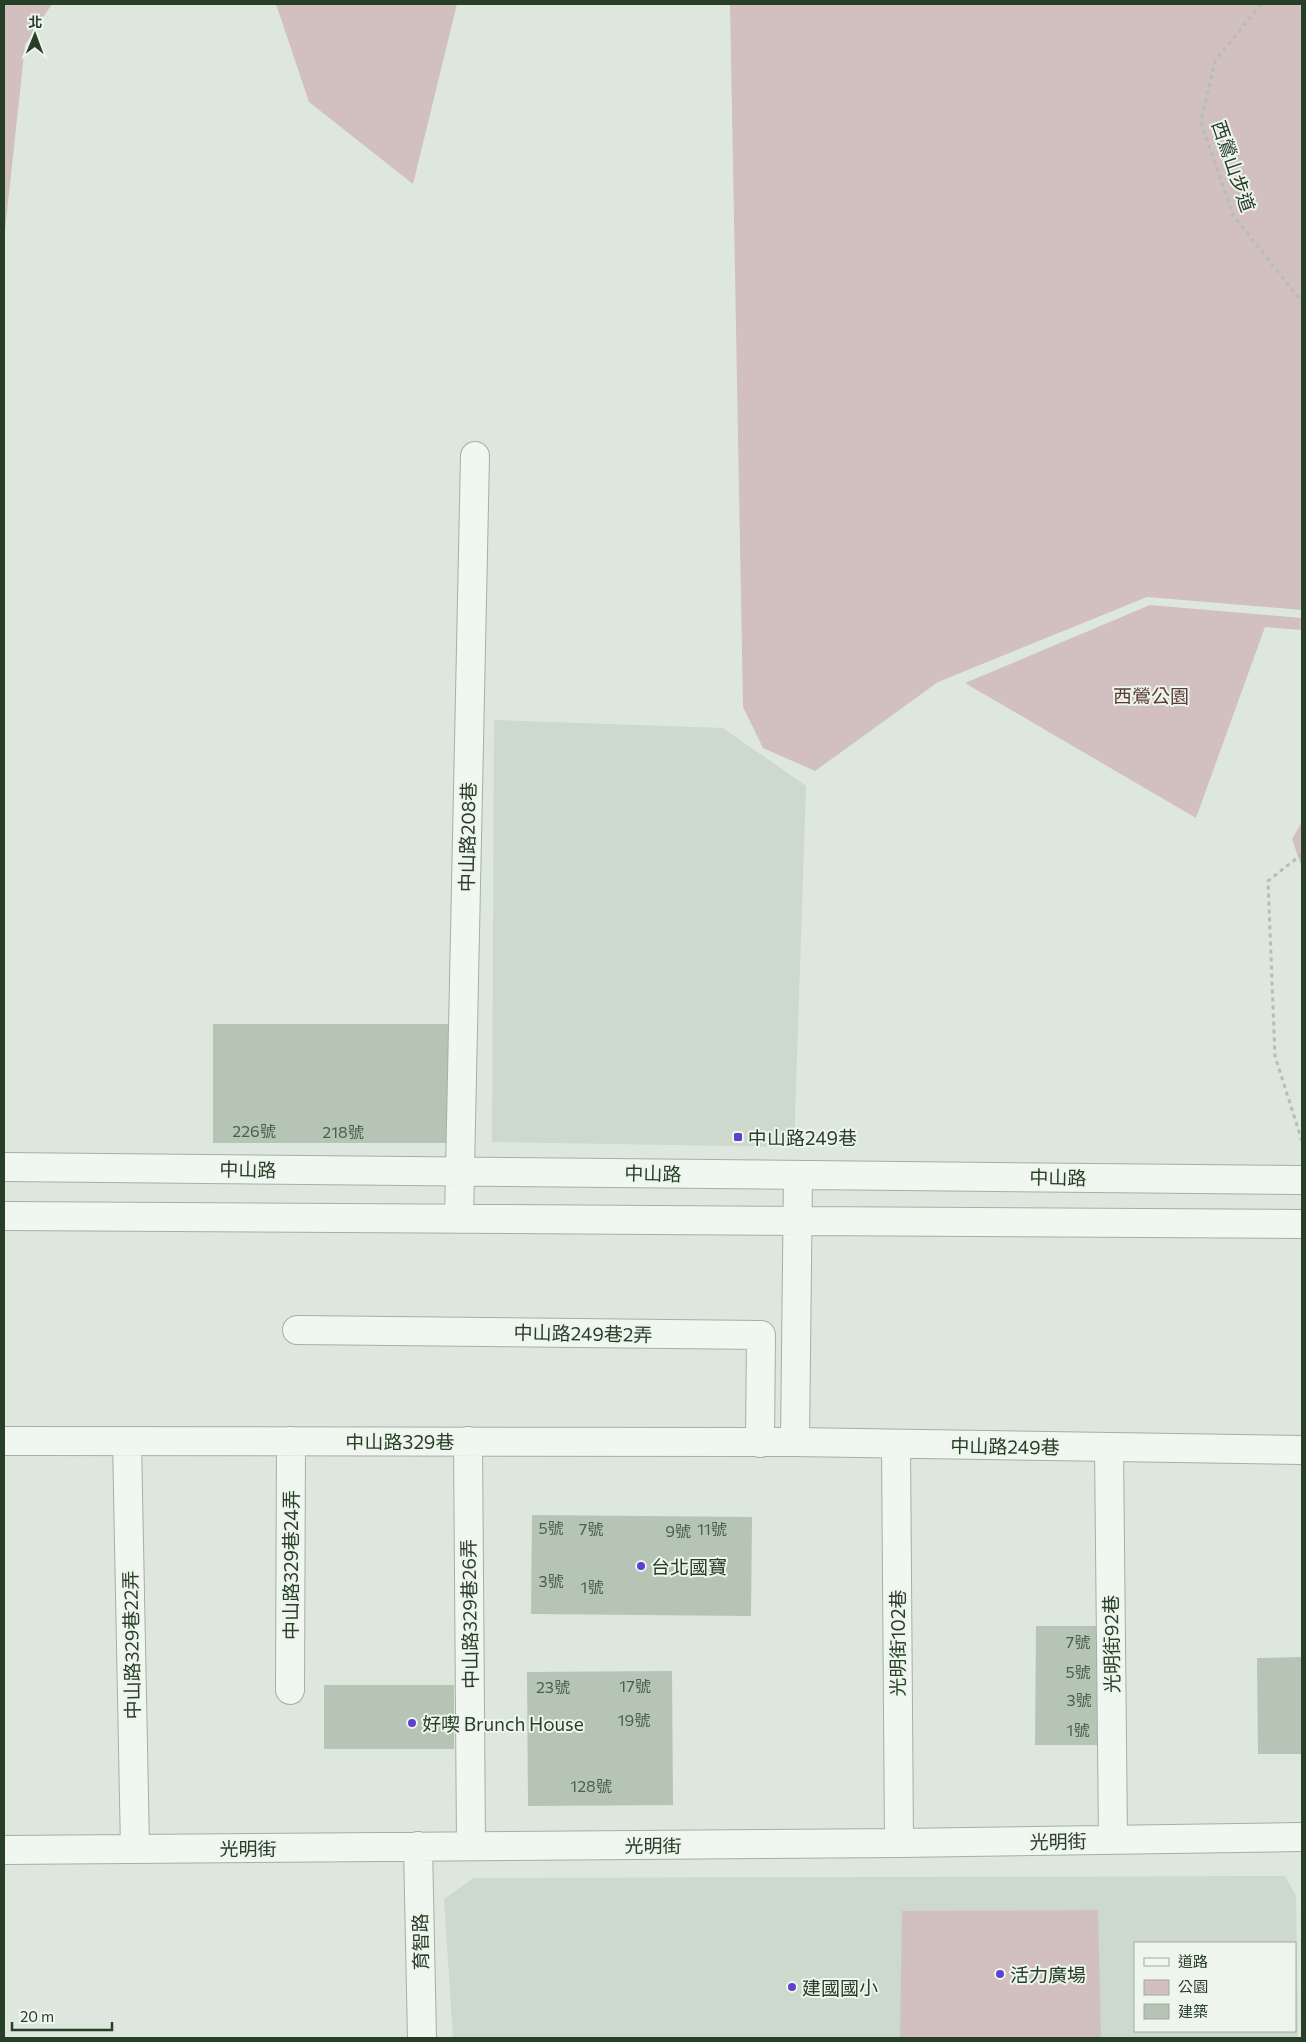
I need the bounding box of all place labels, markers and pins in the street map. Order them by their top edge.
place label: 中山路249巷 [748,1126,857,1149]
marker: 中山路249巷 [732,1131,744,1143]
place label: 台北國寶 [651,1555,727,1578]
marker: 台北國寶 [635,1560,647,1572]
place label: 好喫 Brunch House [422,1712,584,1735]
marker: 好喫 Brunch House [406,1717,418,1729]
place label: 活力廣場 [1010,1963,1086,1986]
marker: 活力廣場 [994,1968,1006,1980]
place label: 建國國小 [802,1976,878,1999]
marker: 建國國小 [786,1981,798,1993]

